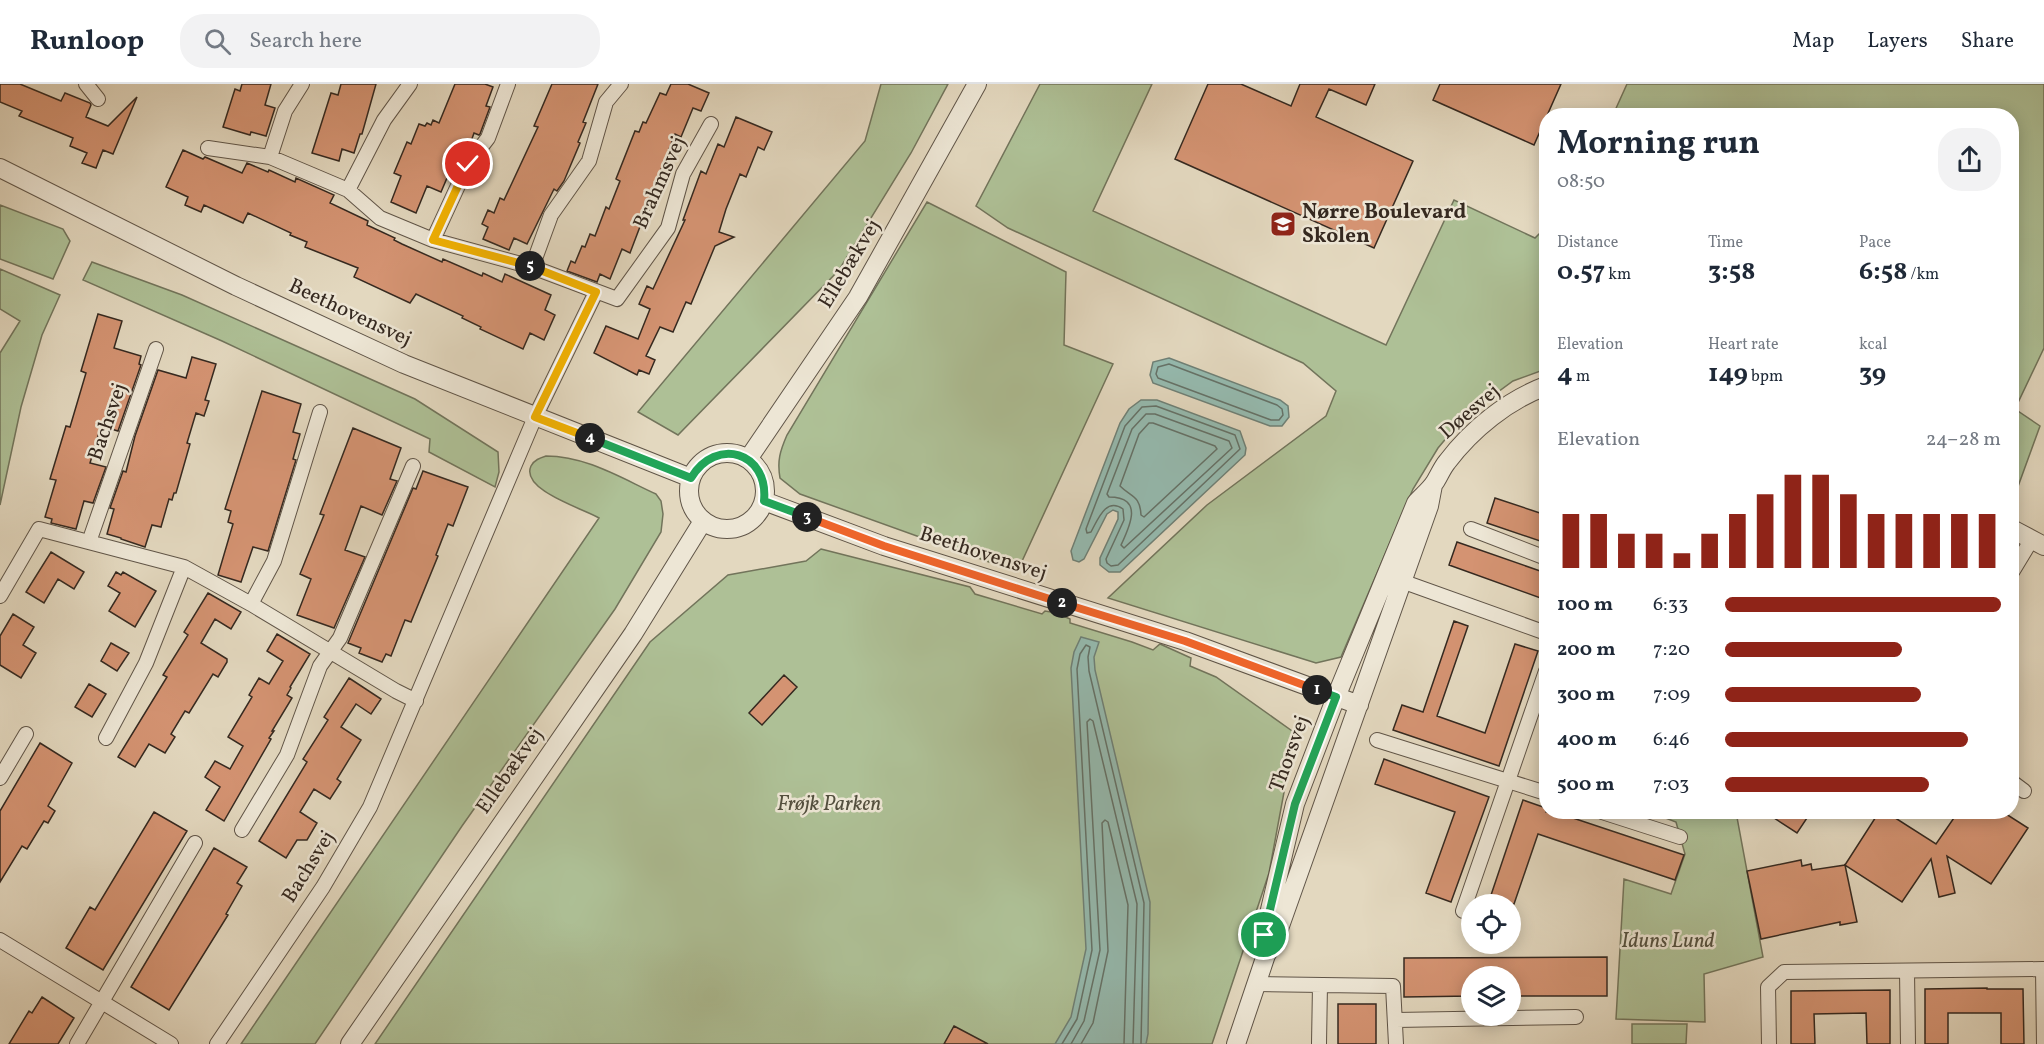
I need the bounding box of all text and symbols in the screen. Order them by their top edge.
search box [180,14,600,68]
text: Runloop [30,22,144,61]
icon: search [201,25,234,58]
text: Search here [249,26,362,57]
text: Map [1792,27,1834,56]
text: Layers [1867,27,1928,56]
text: Share [1961,27,2014,56]
text: Morning run [1557,122,1760,168]
button: share [1938,128,2001,191]
street label: Brahmsvej [627,132,693,234]
pin [442,138,493,189]
icon: check [451,147,484,180]
text: 08:50 [1557,168,1605,196]
place label: Nørre Boulevard Skolen [1302,198,1466,251]
school or university icon: Nørre Boulevard Skolen [1268,209,1298,239]
street label: Ellebækvej [812,214,888,314]
text: Distance [1557,232,1618,254]
text: Time [1708,232,1743,254]
text: Pace [1859,232,1891,254]
pin: 5 [515,251,545,281]
text: 0.57 [1557,254,1605,290]
text: 3:58 [1708,254,1755,290]
text: 6:58 [1859,254,1907,290]
text: 5 [526,255,534,277]
text: km [1605,264,1631,286]
text: /km [1907,264,1939,286]
street label: Beethovensvej [284,272,416,354]
text: Elevation [1557,334,1624,356]
text: Heart rate [1708,334,1779,356]
text: kcal [1859,334,1887,356]
text: 4 [1557,356,1573,392]
text: 149 [1708,356,1748,392]
text: 39 [1859,356,1886,392]
text: m [1573,366,1590,388]
text: bpm [1748,366,1783,388]
street label: Døesvej [1433,378,1507,446]
street label: Bachsvej [81,379,135,465]
pin: 4 [575,423,605,453]
text: Elevation [1557,426,1640,454]
text: 24–28 m [1926,426,2001,454]
text: 4 [585,427,595,449]
pin: 3 [792,502,822,532]
text: 3 [803,506,811,528]
street label: Beethovensvej [915,520,1051,588]
pin: 2 [1047,588,1077,618]
text: 100 m [1557,591,1613,619]
text: 6:33 [1653,591,1688,619]
text: 2 [1058,592,1066,614]
text: 200 m [1557,636,1615,664]
text: 7:20 [1653,636,1690,664]
pin: 1 [1302,675,1332,705]
text: 1 [1314,679,1320,701]
text: 300 m [1557,681,1615,709]
text: 7:09 [1653,681,1690,709]
street label: Thorsvej [1263,712,1317,796]
street label: Ellebækvej [470,722,550,820]
text: 400 m [1557,726,1617,754]
text: 6:46 [1653,726,1690,754]
text: 500 m [1557,771,1615,799]
text: 7:03 [1653,771,1689,799]
park label: Frøjk Parken [777,790,881,819]
street label: Bachsvej [275,825,343,909]
map controls [1461,894,1521,1026]
button: locate [1461,894,1521,954]
pin [1238,909,1289,960]
icon: arrive [1247,918,1280,951]
park label: Iduns Lund [1621,927,1715,956]
button: layers [1461,966,1521,1026]

